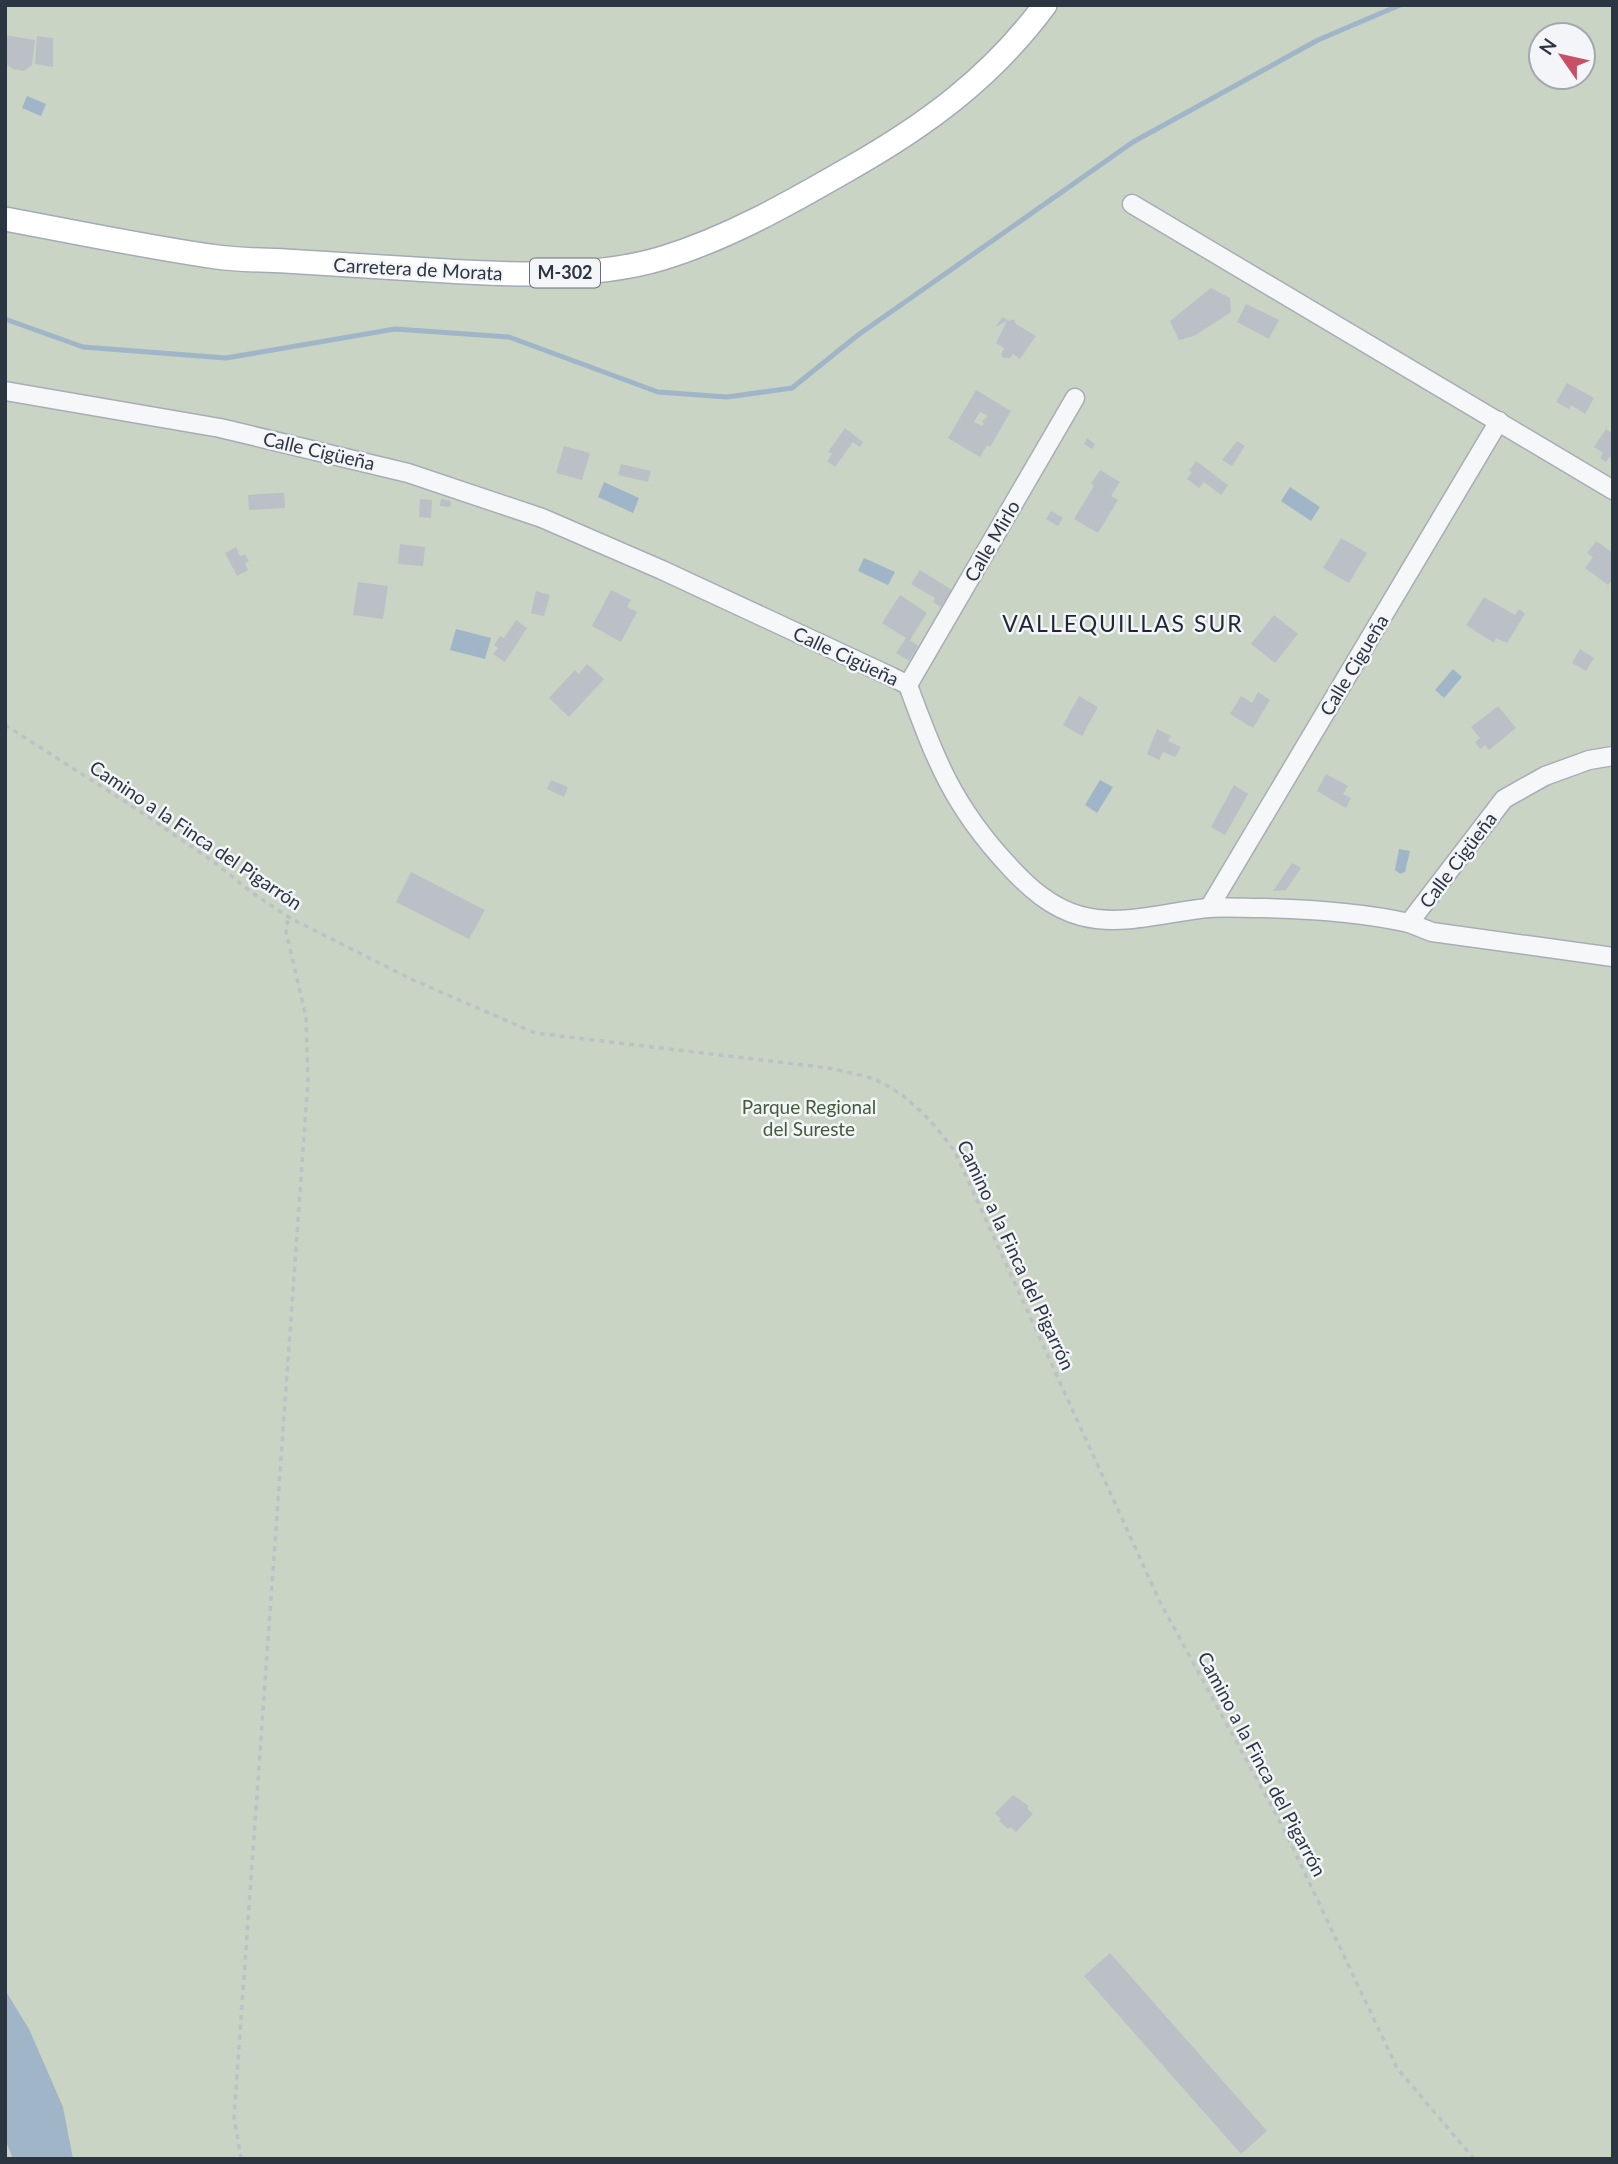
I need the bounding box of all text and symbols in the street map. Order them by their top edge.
north arrow [1527,21,1597,91]
text: N [1534,34,1561,59]
street label: Carretera de Morata [333,253,503,284]
road number: M-302 [530,258,600,288]
street label: Calle Cigüeña [261,427,377,475]
street label: Calle Mirlo [959,496,1024,586]
district label: VALLEQUILLAS SUR [1002,609,1244,637]
street label: Calle Cigueña [1314,610,1393,719]
street label: Calle Cigüeña [790,621,903,690]
street label: Camino a la Finca del Pigarrón [86,755,307,914]
street label: Calle Cigüeña [1414,807,1501,912]
park label: Parque Regional del Sureste [742,1095,876,1140]
street label: Camino a la Finca del Pigarrón [953,1136,1080,1373]
street label: Camino a la Finca del Pigarrón [1193,1648,1332,1880]

